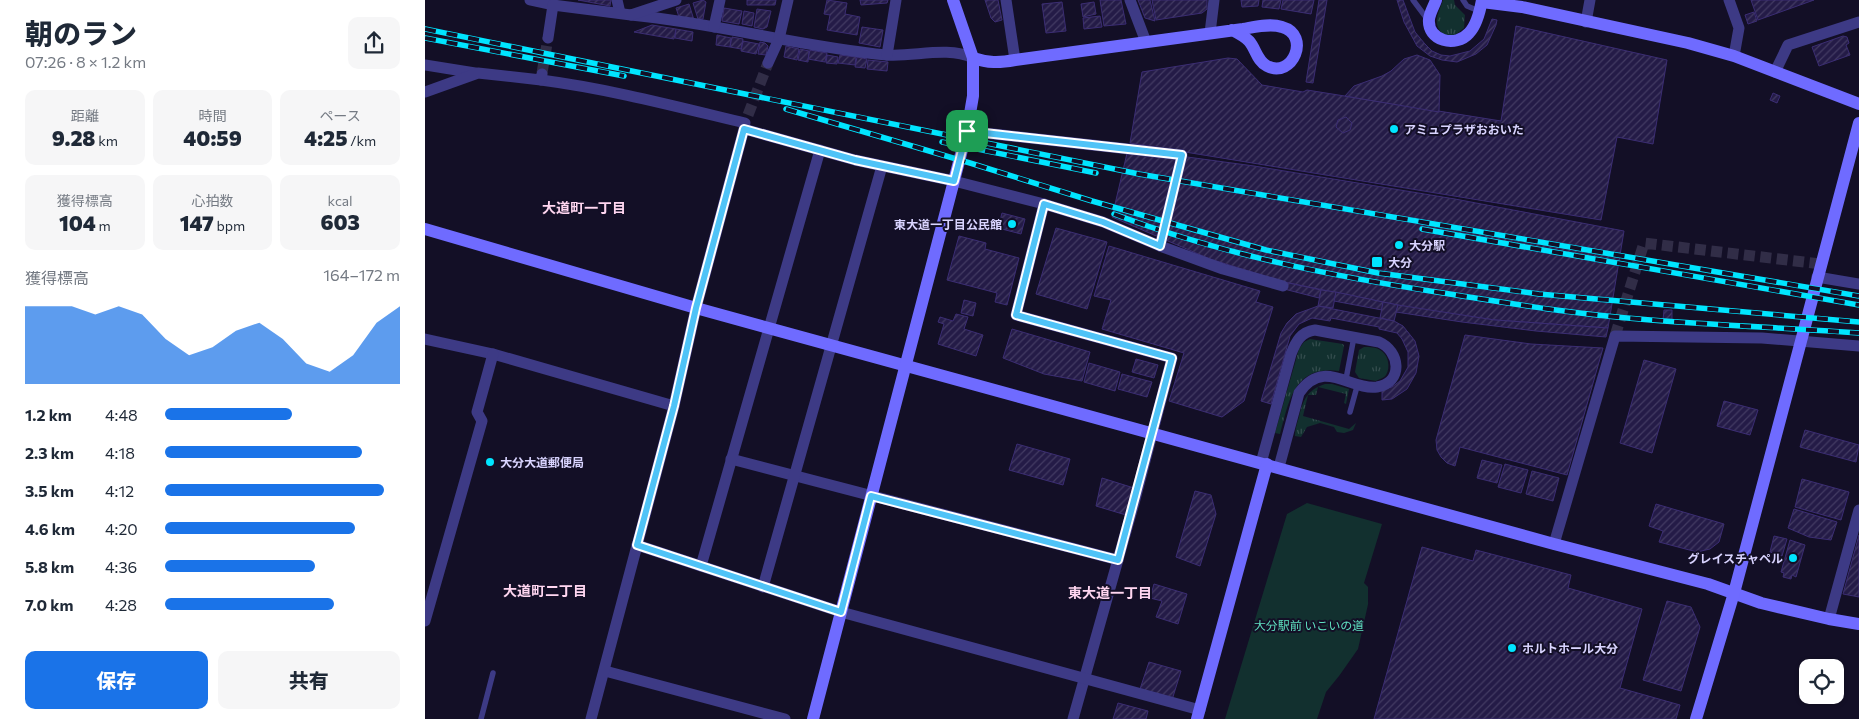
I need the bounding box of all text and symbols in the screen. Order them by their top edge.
text: 朝のラン [25,16,137,50]
button: share [348,17,400,69]
text: 07:26 · 8 × 1.2 km [25,52,146,71]
text: 距離 [71,107,99,124]
text: 時間 [198,107,226,124]
text: ペース [320,107,361,124]
pin [946,110,988,152]
icon: arrive [953,117,981,145]
place label: アミュプラザおおいた [1404,122,1524,136]
marker: アミュプラザおおいた [1388,123,1400,135]
text: 9.28 [52,125,95,150]
text: 40:59 [183,125,242,150]
text: 4:25 [304,125,348,150]
text: km [95,132,118,149]
text: /km [348,132,376,149]
text: 獲得標高 [57,192,113,209]
text: 心拍数 [191,192,233,209]
text: kcal [328,192,353,209]
district label: 大道町一丁目 [542,199,626,216]
text: 603 [320,209,360,234]
text: 104 [59,210,96,235]
text: 147 [180,210,214,235]
text: m [96,217,111,234]
text: bpm [214,217,245,234]
place label: 東大道一丁目公民館 [894,217,1002,231]
marker: 東大道一丁目公民館 [1006,218,1018,230]
place label: 大分駅 [1409,238,1445,252]
marker: 大分駅 [1393,239,1405,251]
marker: 大分 [1370,255,1384,269]
place label: 大分 [1388,255,1412,269]
text: 164–172 m [323,265,400,284]
text: 獲得標高 [25,268,89,287]
text: 1.2 km [25,405,72,424]
text: 4:48 [105,405,138,424]
text: 2.3 km [25,443,74,462]
text: 4:18 [105,443,135,462]
place label: 大分大道郵便局 [500,455,584,469]
marker: 大分大道郵便局 [484,456,496,468]
text: 3.5 km [25,481,74,500]
text: 4:12 [105,481,134,500]
text: 4.6 km [25,519,75,538]
text: 4:20 [105,519,138,538]
place label: グレイスチャペル [1687,551,1783,565]
marker: グレイスチャペル [1787,552,1799,564]
text: 5.8 km [25,557,74,576]
text: 4:36 [105,557,137,576]
district label: 大道町二丁目 [503,582,587,599]
district label: 東大道一丁目 [1068,584,1152,601]
text: 7.0 km [25,595,73,614]
text: 4:28 [105,595,137,614]
park label: 大分駅前 いこいの道 [1254,618,1364,632]
place label: ホルトホール大分 [1522,641,1618,655]
marker: ホルトホール大分 [1506,642,1518,654]
button: 保存 [25,651,208,709]
button: 共有 [218,651,400,709]
map controls [1799,659,1844,704]
button: locate [1799,659,1844,704]

